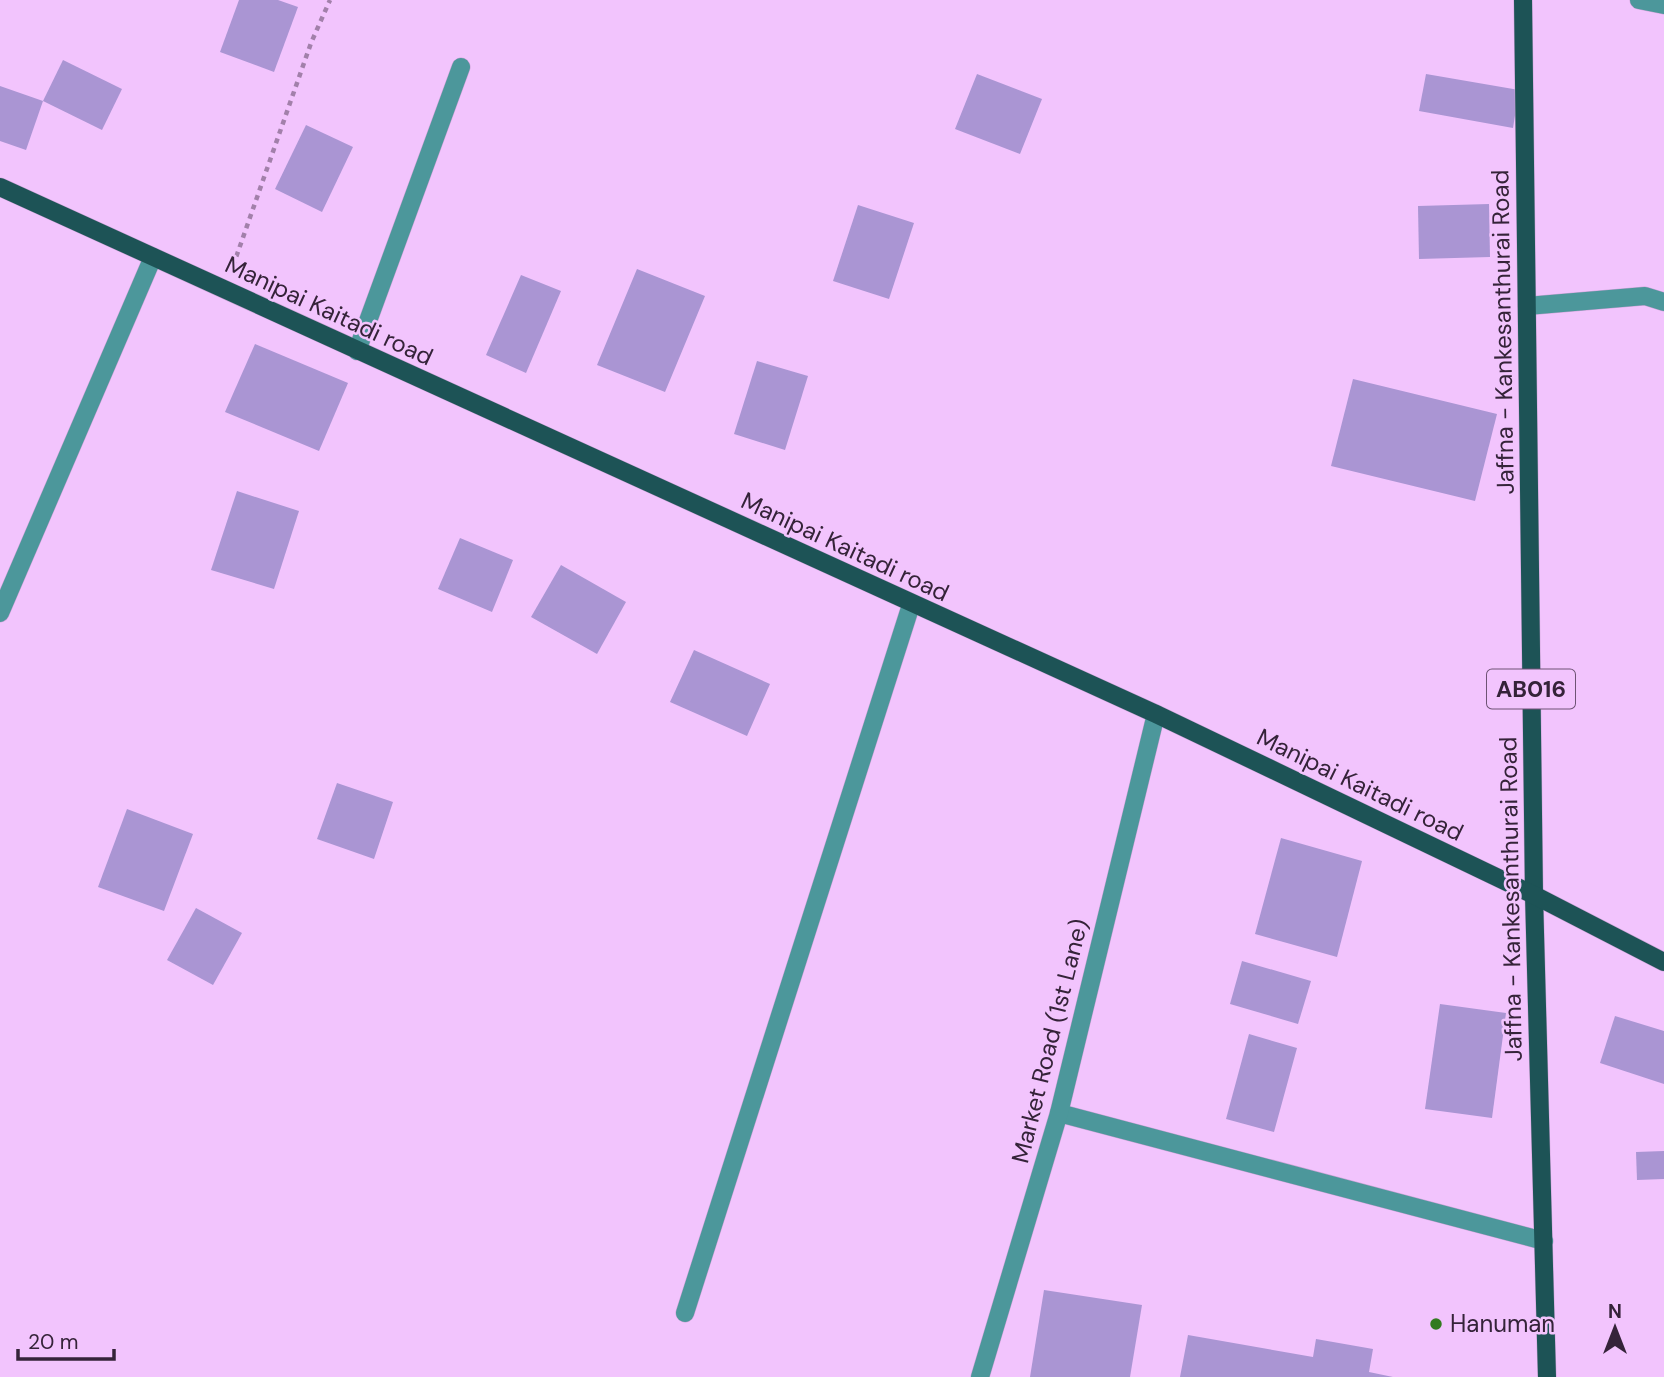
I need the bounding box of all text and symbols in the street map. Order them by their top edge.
street label: Jaffna - Kankesanthurai Road [1484,169,1521,495]
street label: Manipai Kaitadi road [220,249,438,372]
street label: Manipai Kaitadi road [736,485,954,608]
road number: AB016 [1487,670,1575,708]
street label: Manipai Kaitadi road [1252,721,1468,848]
street label: Jaffna - Kankesanthurai Road [1492,736,1529,1062]
street label: Market Road (1st Lane) [1004,916,1095,1166]
north arrow [1580,1293,1650,1363]
text: N [1608,1299,1622,1324]
place label: Hanuman [1450,1308,1555,1339]
marker: Hanuman [1428,1316,1444,1332]
scale bar [18,1318,114,1362]
text: 20 m [28,1328,79,1356]

